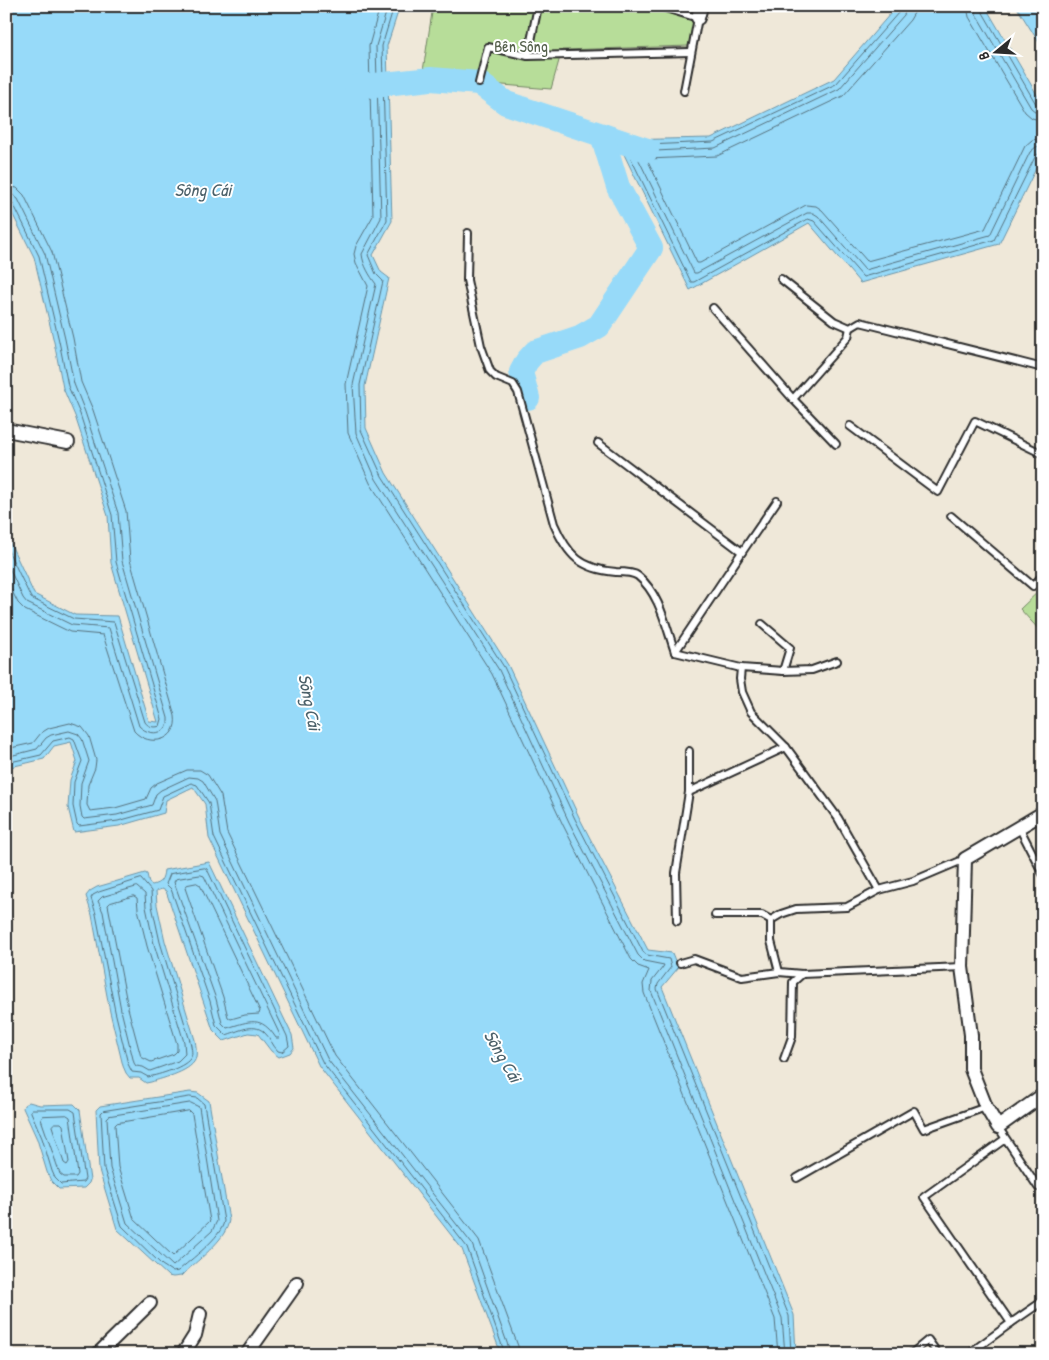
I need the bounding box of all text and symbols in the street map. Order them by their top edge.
north arrow [972,28,1022,78]
park label: Bên Sông [494,35,548,57]
text: B [973,50,993,62]
water label: Sông Cái [175,177,233,202]
water label: Sông Cái [292,672,328,734]
water label: Sông Cái [478,1025,529,1089]

